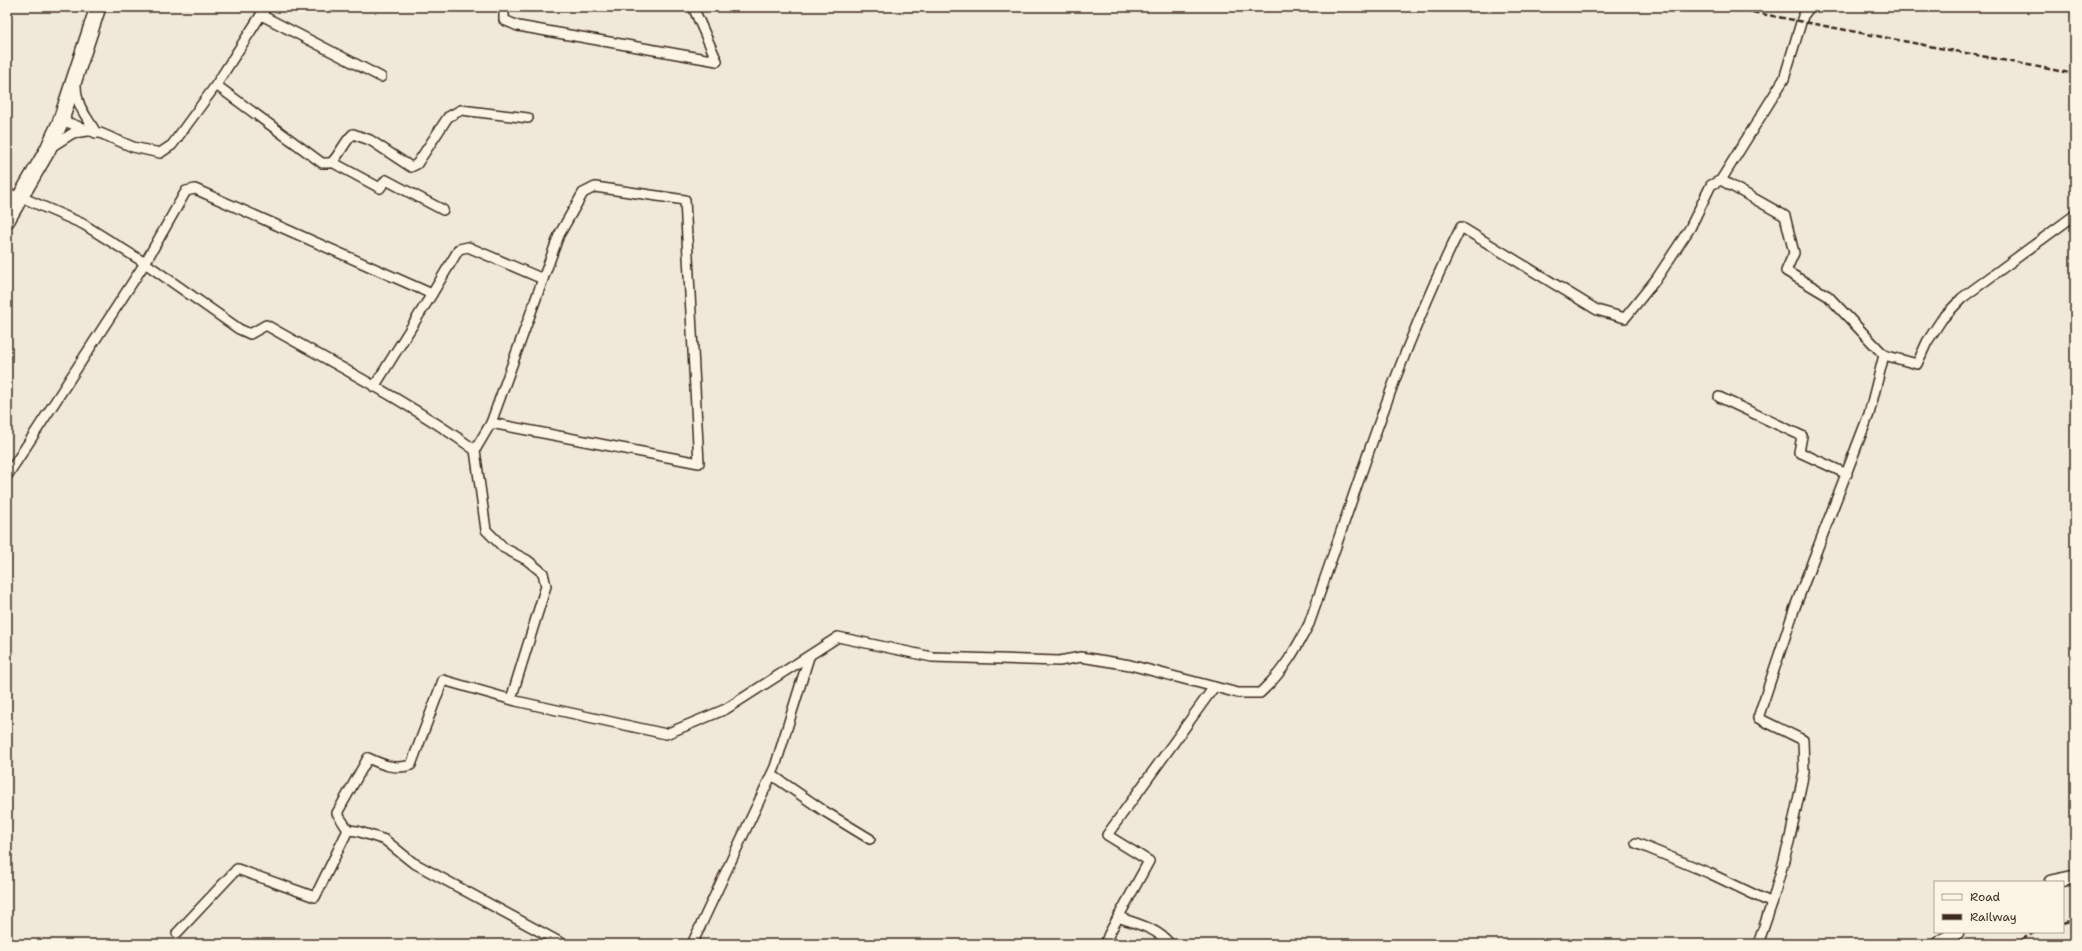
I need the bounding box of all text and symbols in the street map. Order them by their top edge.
legend [1934,881,2064,933]
text: Road [1970,889,2001,905]
text: Railway [1970,909,2017,925]

